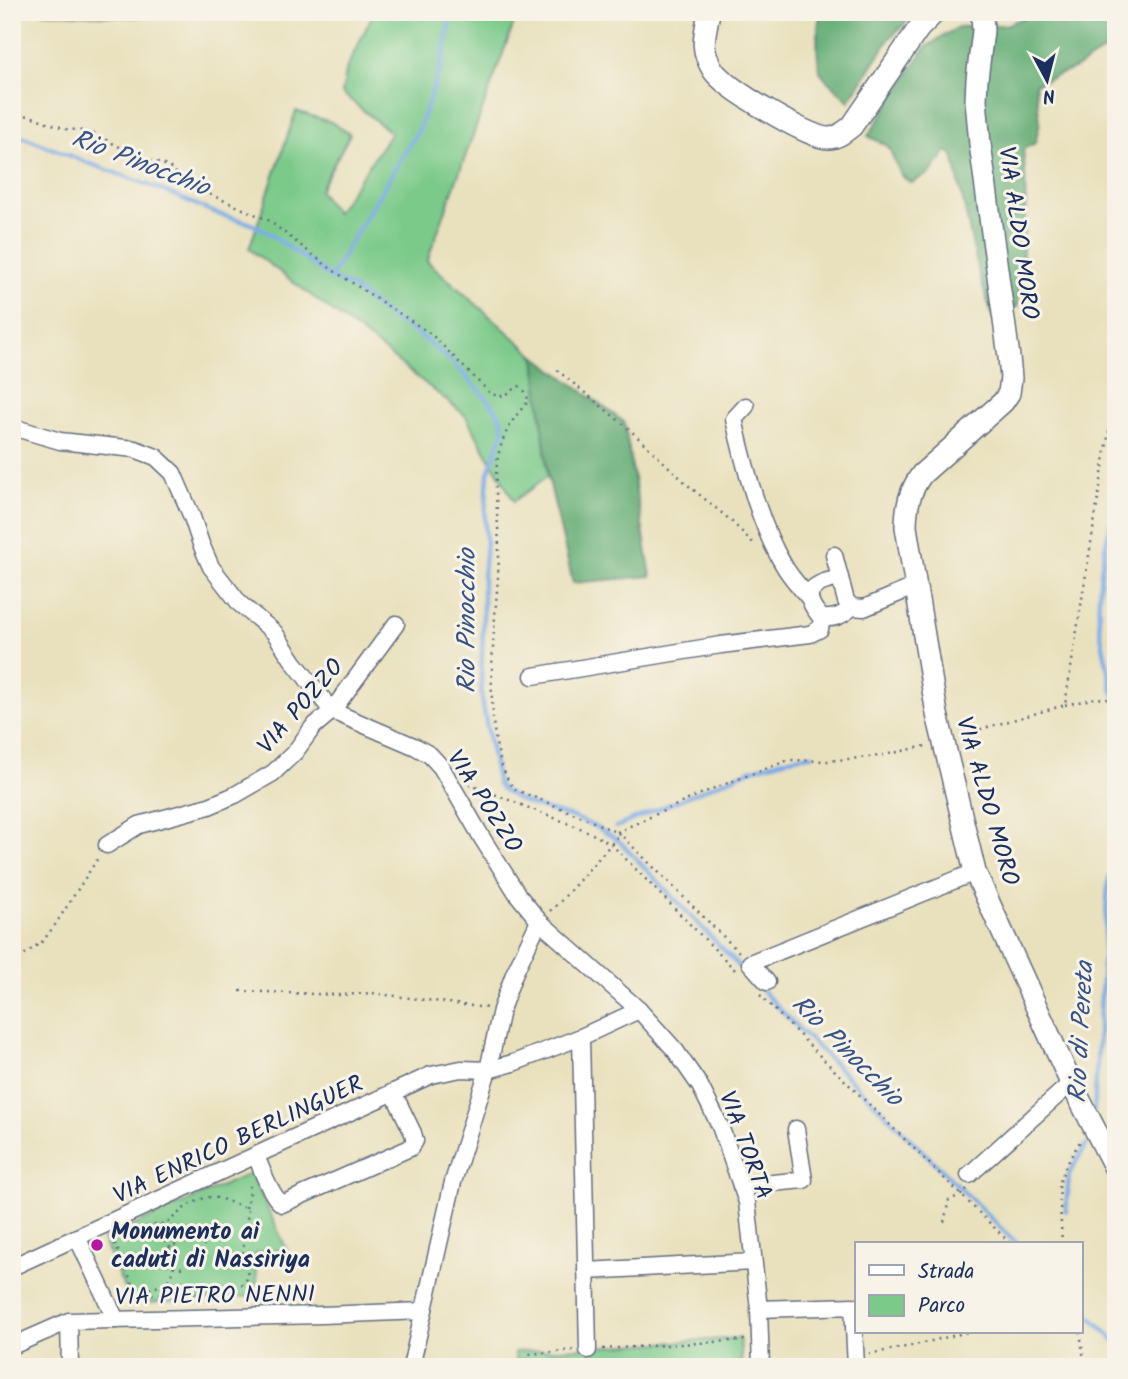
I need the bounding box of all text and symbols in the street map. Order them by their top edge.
north arrow [1012,46,1082,116]
text: N [1041,79,1057,111]
water label: Rio Pinocchio [65,118,217,210]
street label: VIA ALDO MORO [986,144,1049,323]
water label: Rio Pinocchio [447,546,489,693]
street label: VIA POZZO [248,650,354,764]
street label: VIA ALDO MORO [944,712,1029,891]
street label: VIA POZZO [436,742,532,862]
water label: Rio di Pereta [1057,959,1107,1104]
water label: Rio Pinocchio [781,985,914,1119]
street label: VIA ENRICO BERLINGUER [107,1065,370,1216]
street label: VIA TORTA [707,1086,782,1205]
place label: Monumento ai caduti di Nassiriya [111,1213,310,1280]
marker: Monumento ai caduti di Nassiriya [89,1237,105,1253]
legend [855,1242,1082,1334]
text: Strada [918,1256,974,1289]
street label: VIA PIETRO NENNI [115,1275,316,1318]
text: Parco [918,1290,965,1323]

